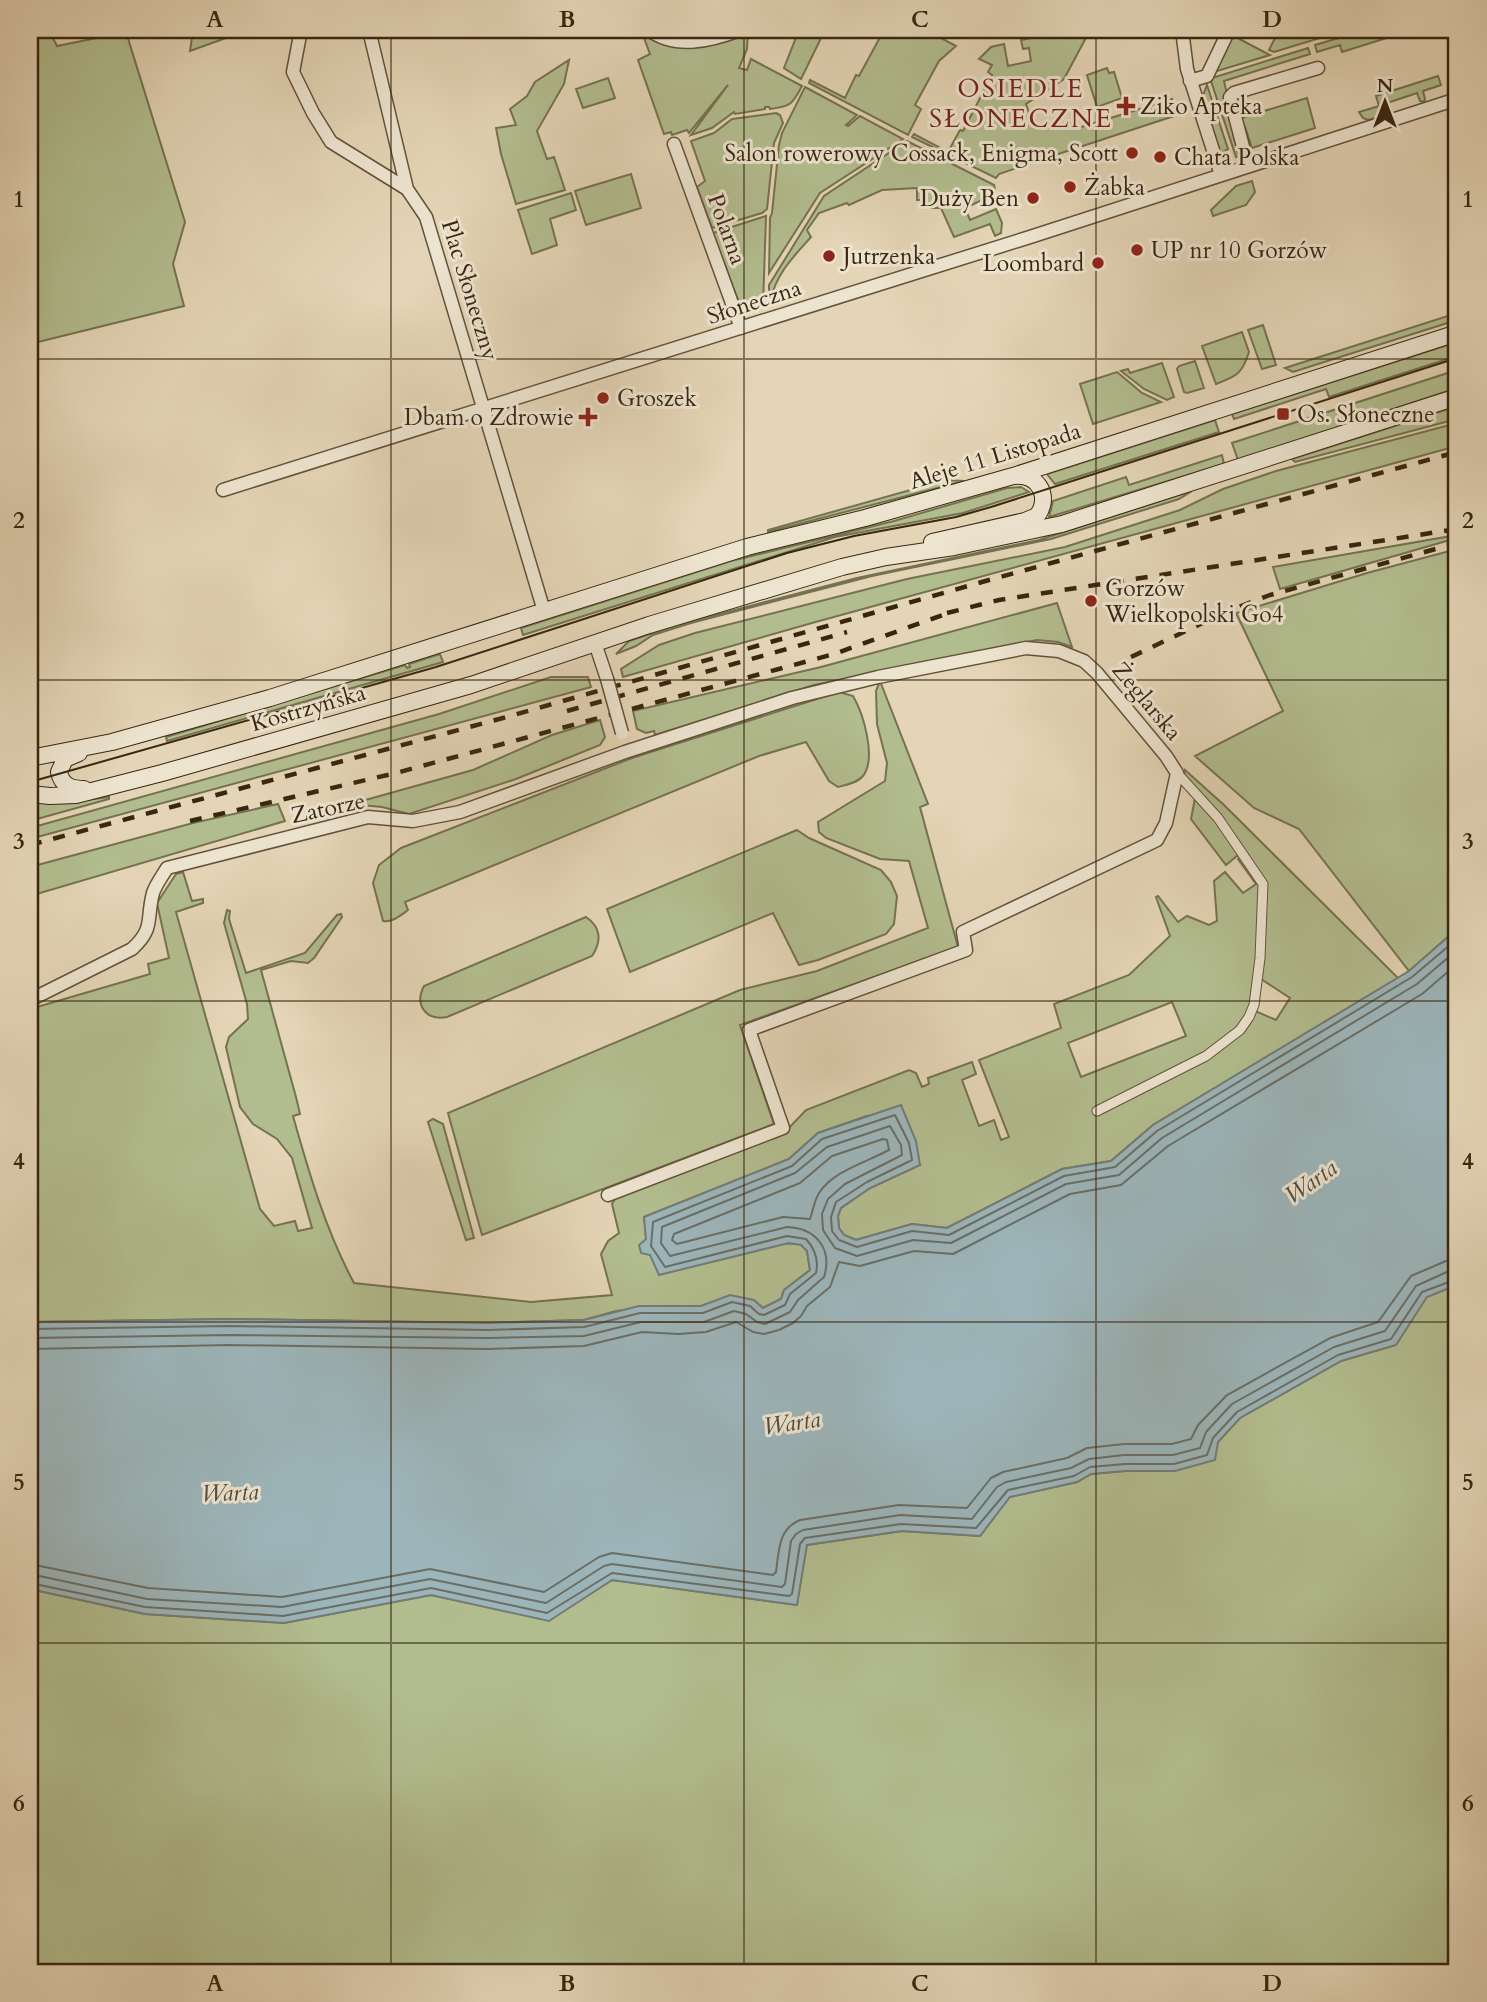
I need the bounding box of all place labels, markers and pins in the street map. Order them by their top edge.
place label: Ziko Apteka [1140,91,1262,122]
marker: Ziko Apteka [1118,98,1134,114]
place label: Salon rowerowy Cossack, Enigma, Scott [725,138,1118,169]
place label: Chata Polska [1174,142,1299,173]
marker: Salon rowerowy Cossack, Enigma, Scott [1124,145,1140,161]
marker: Chata Polska [1152,149,1168,165]
place label: Żabka [1084,172,1145,203]
marker: Żabka [1062,179,1078,195]
place label: Duży Ben [920,183,1019,214]
marker: Duży Ben [1025,190,1041,206]
place label: UP nr 10 Gorzów [1151,235,1328,266]
place label: Jutrzenka [840,241,935,272]
marker: UP nr 10 Gorzów [1129,242,1145,258]
marker: Jutrzenka [821,248,837,264]
place label: Loombard [983,248,1085,279]
marker: Loombard [1090,255,1106,271]
place label: Groszek [617,383,697,414]
marker: Groszek [595,390,611,406]
place label: Os. Słoneczne [1297,399,1435,430]
place label: Dbam o Zdrowie [404,402,574,433]
marker: Os. Słoneczne [1275,406,1291,422]
marker: Dbam o Zdrowie [580,409,596,425]
place label: Gorzów Wielkopolski Go4 [1104,573,1284,630]
marker: Gorzów Wielkopolski Go4 [1083,593,1099,609]

